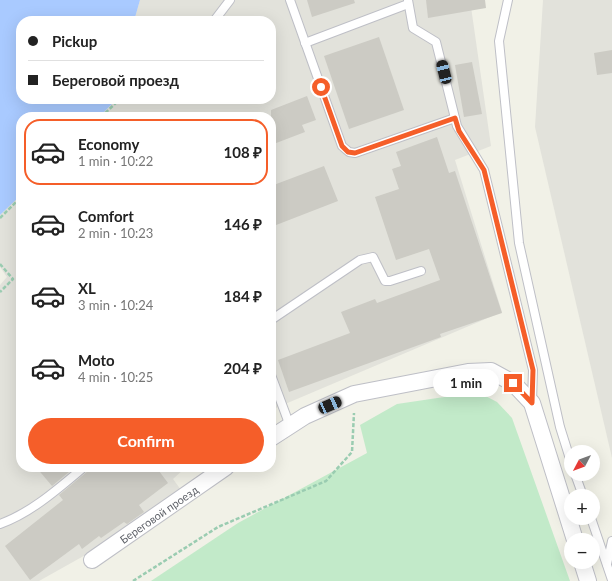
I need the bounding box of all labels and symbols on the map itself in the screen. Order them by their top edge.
car [435,59,453,85]
route start [312,78,330,96]
callout: 1 min [433,369,499,397]
route end [504,374,522,392]
car [317,395,343,415]
north arrow [564,445,600,481]
street label: Береговой проезд [117,482,200,545]

